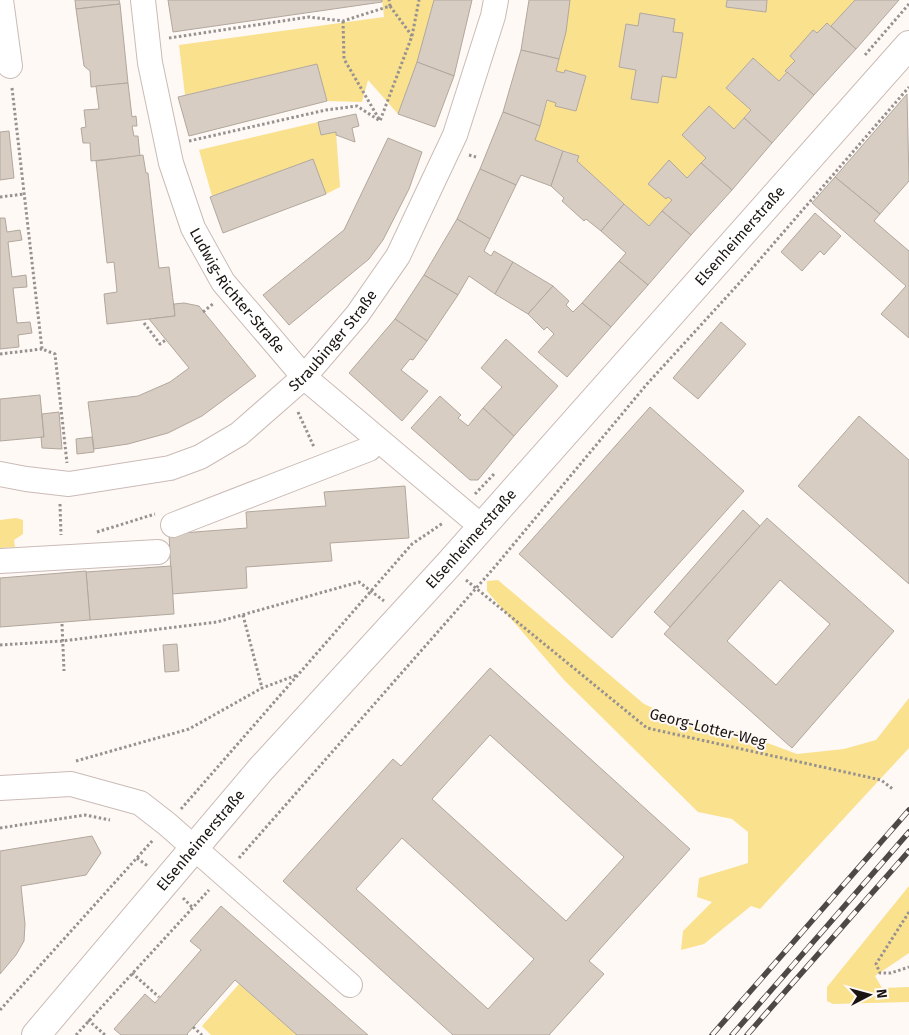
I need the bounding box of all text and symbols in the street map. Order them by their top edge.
street label: Elsenheimerstraße [691,182,789,289]
street label: Ludwig-Richter-Straße [186,225,289,357]
street label: Straubinger Straße [285,287,381,395]
street label: Elsenheimerstraße [422,485,520,592]
street label: Georg-Lotter-Weg [648,705,769,751]
street label: Elsenheimerstraße [153,786,249,895]
north arrow [844,970,894,1020]
text: N [872,988,890,999]

